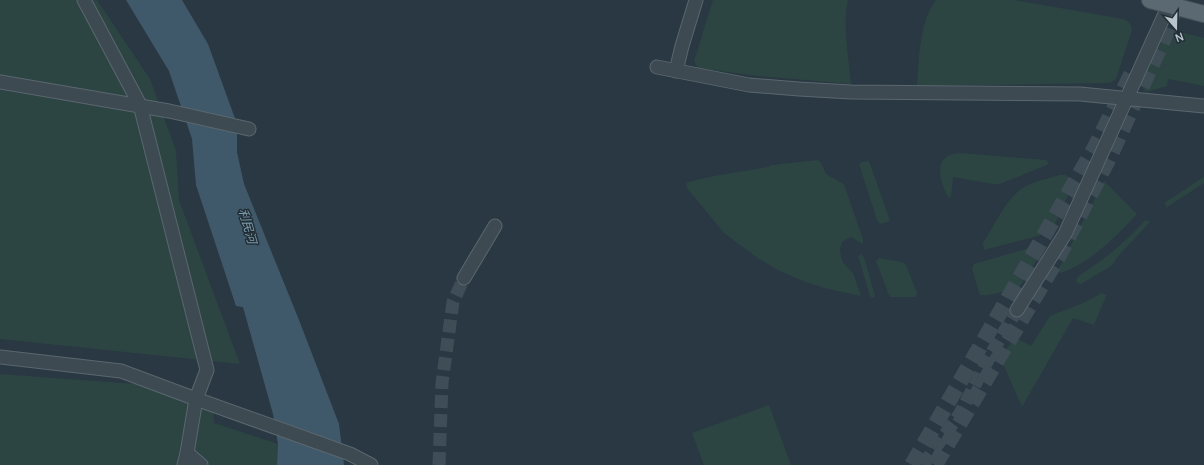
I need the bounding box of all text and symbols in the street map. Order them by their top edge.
north arrow [1156,8,1196,48]
text: N [1173,29,1186,46]
water label: 利民河 [235,206,262,248]

